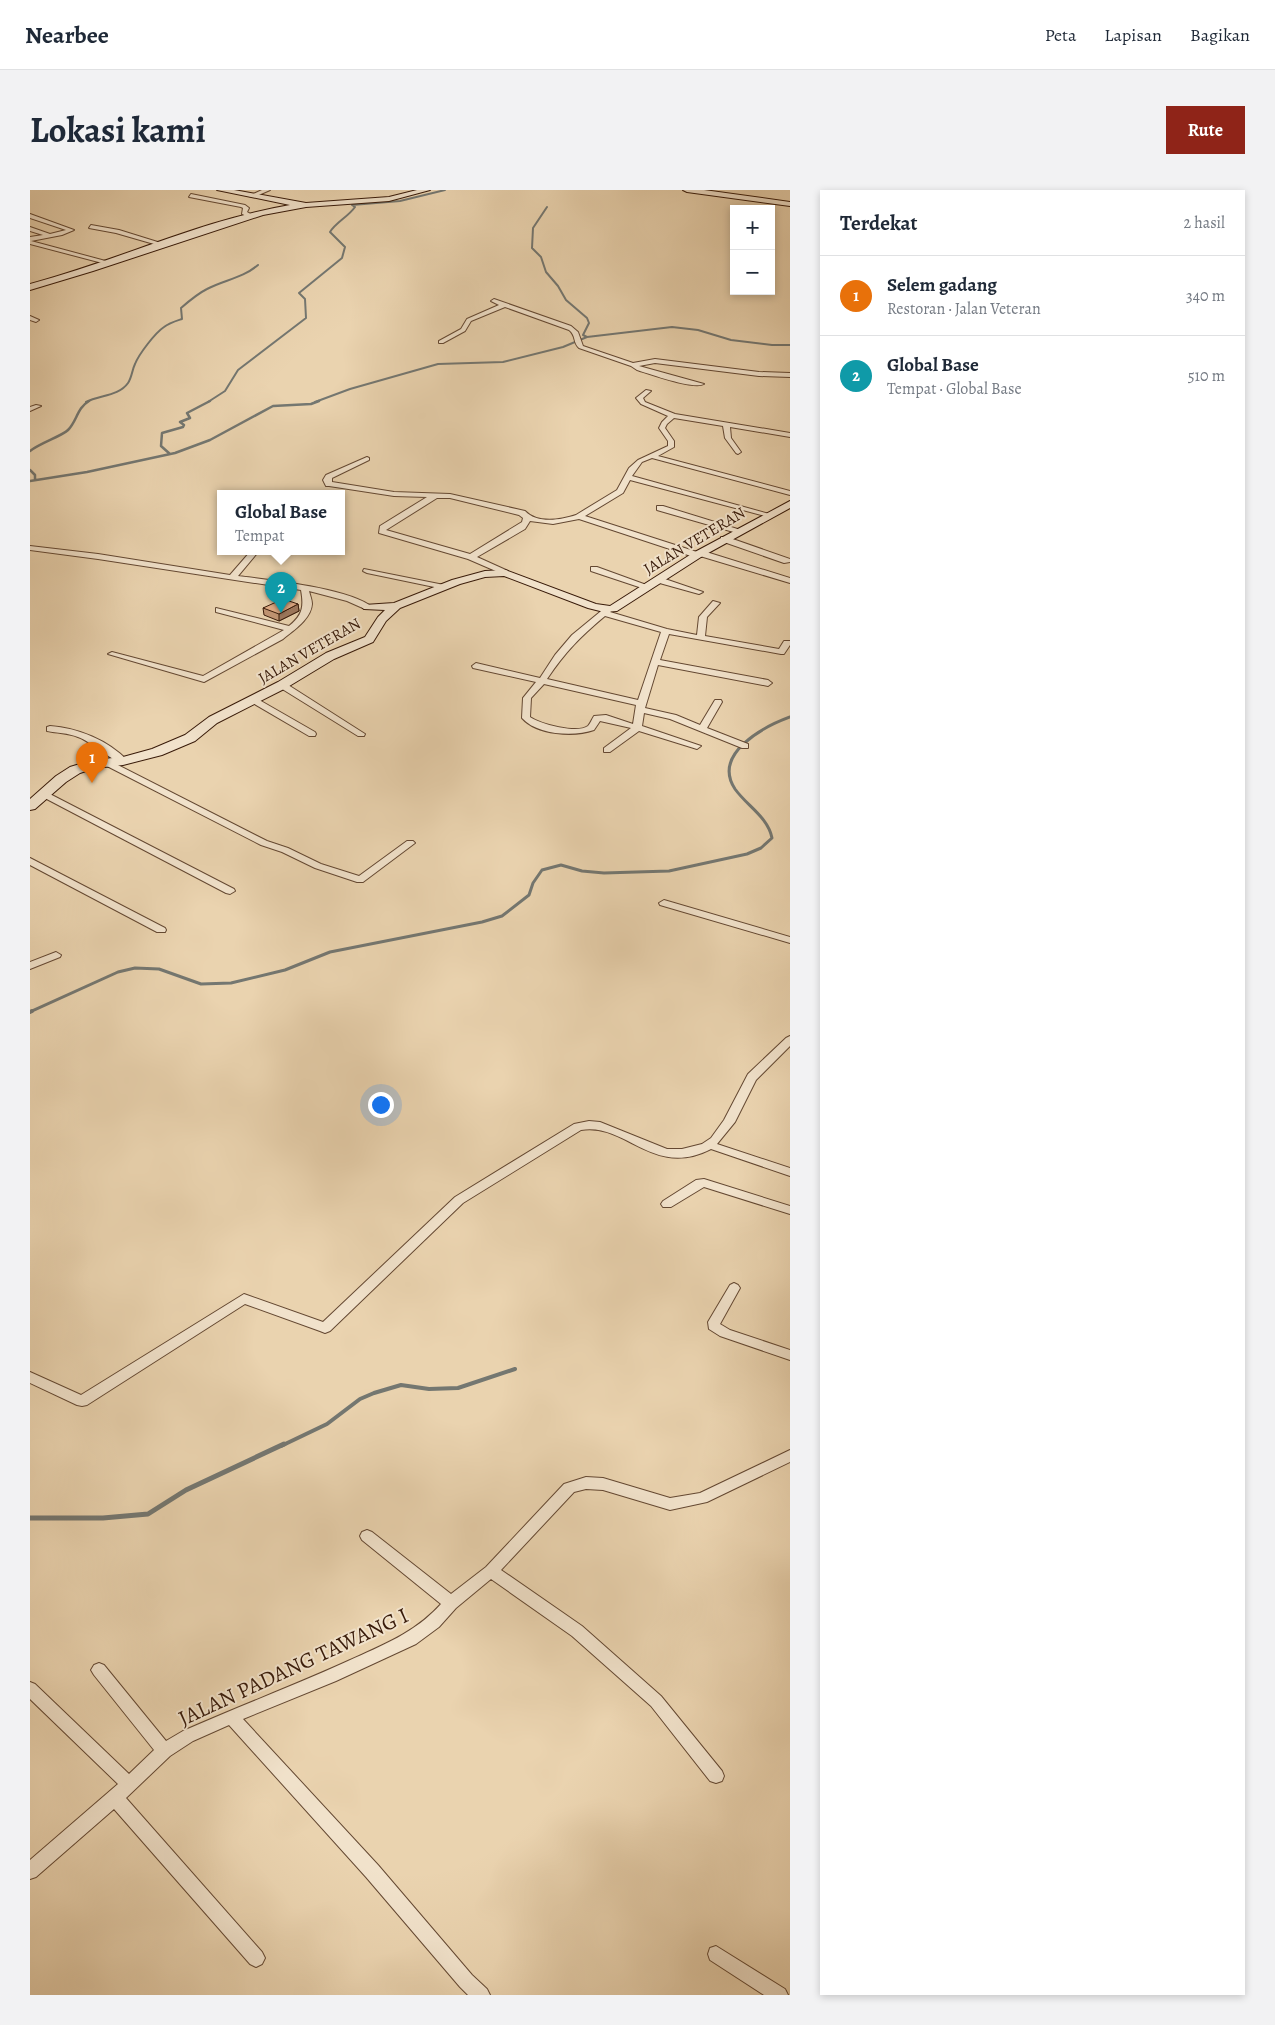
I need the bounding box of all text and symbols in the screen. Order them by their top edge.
text: Nearbee [25,19,109,51]
text: Peta [1045,23,1076,47]
text: Lapisan [1104,23,1162,47]
text: Bagikan [1190,23,1250,47]
text: Lokasi kami [30,106,206,154]
button: Rute [1166,106,1245,154]
map controls [730,205,775,295]
button: + [730,205,775,250]
text: Terdekat [840,209,918,237]
text: 2 hasil [1183,212,1225,234]
button: − [730,250,775,295]
text: Selem gadang [887,272,997,298]
text: 1 [853,285,859,307]
text: 340 m [1186,285,1225,307]
text: Restoran · Jalan Veteran [887,298,1041,320]
text: Global Base [887,352,979,378]
text: 2 [852,365,860,387]
text: 510 m [1188,365,1225,387]
text: Tempat · Global Base [887,378,1022,400]
popup [217,490,345,555]
text: Global Base [235,499,327,525]
street label: JALAN VETERAN [640,502,749,580]
text: Tempat [235,525,285,547]
pin: 2 [265,572,297,613]
street label: JALAN VETERAN [254,613,365,689]
pin: 1 [76,742,108,783]
your location [368,1092,394,1118]
street label: JALAN PADANG TAWANG I [174,1600,413,1733]

